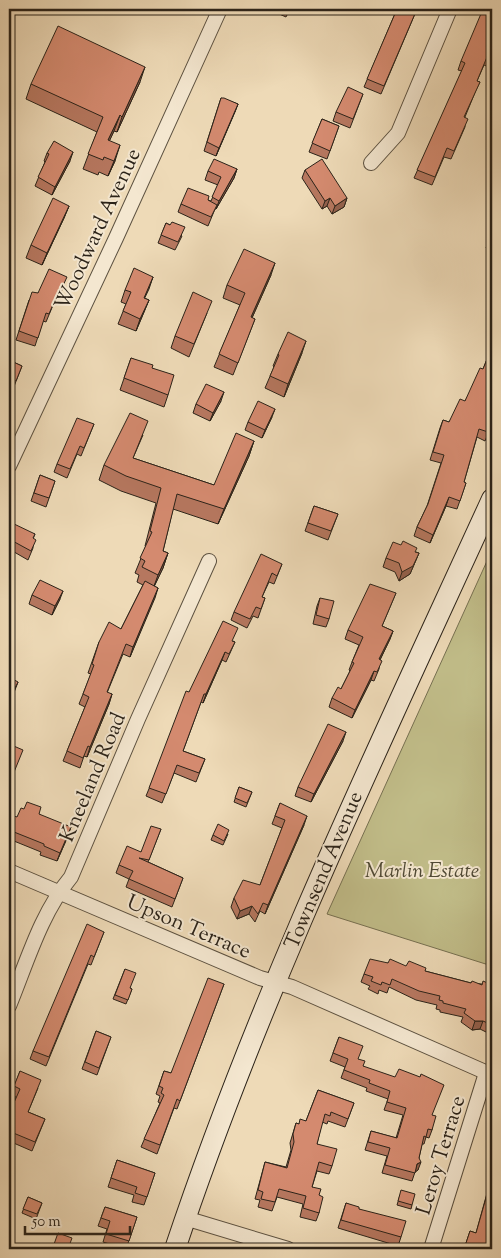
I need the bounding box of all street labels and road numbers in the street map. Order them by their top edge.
street label: Woodward Avenue [48,144,149,316]
street label: Kneeland Road [53,708,135,847]
street label: Townsend Avenue [278,787,372,954]
street label: Upson Terrace [121,888,255,968]
street label: Leroy Terrace [410,1092,474,1219]

